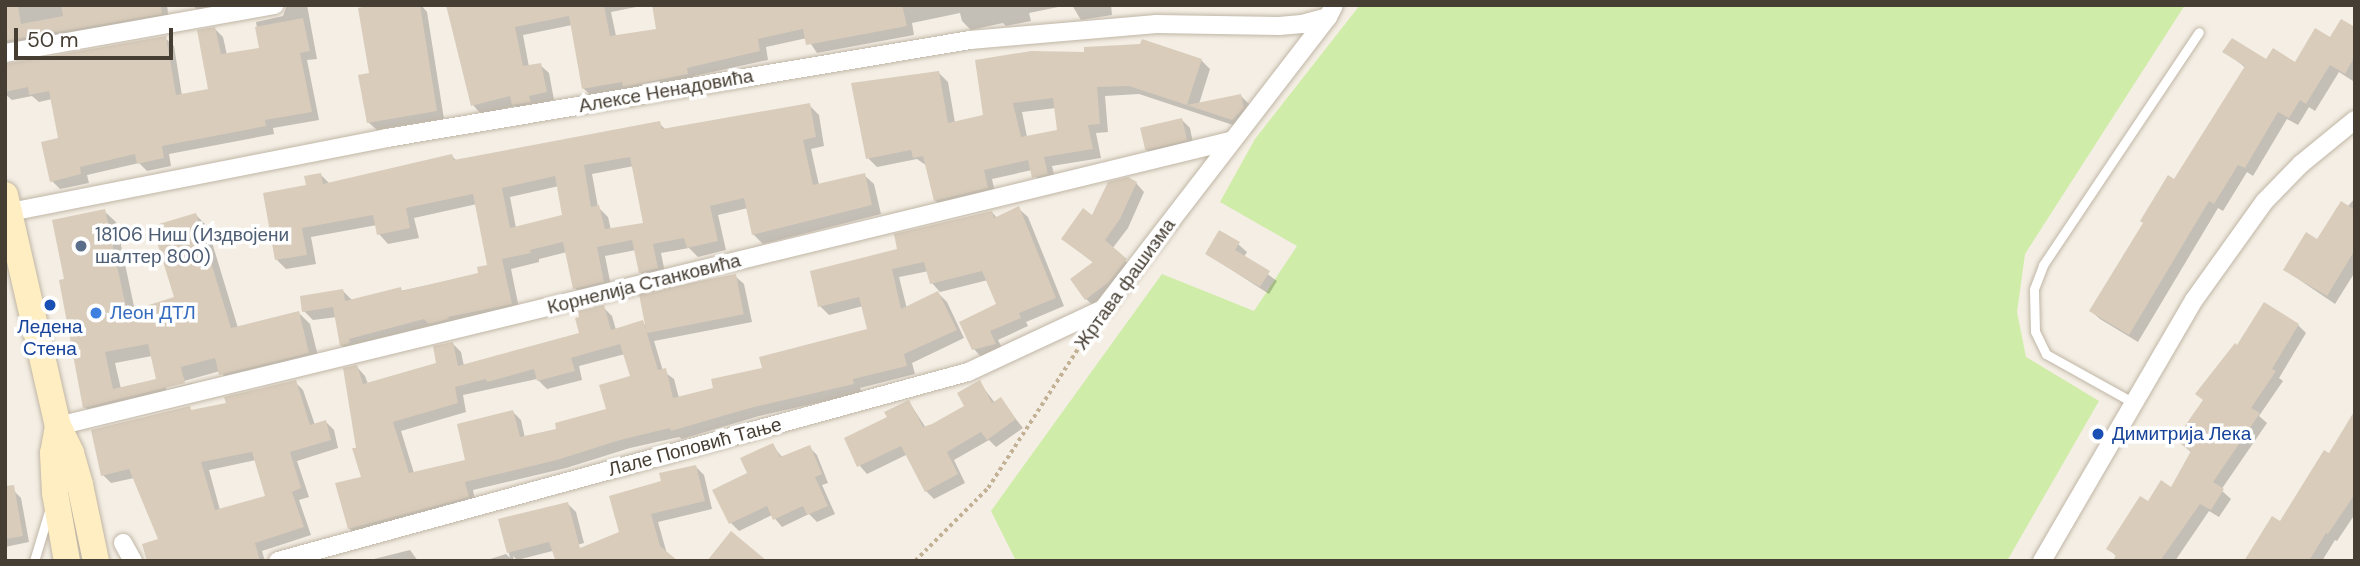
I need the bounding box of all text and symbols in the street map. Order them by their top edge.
scale bar [18,14,177,58]
text: 50 m [27,26,78,54]
street label: Алексе Ненадовића [577,64,755,118]
street label: Жртава фашизма [1070,214,1180,354]
place label: 18106 Ниш (Издвојени шалтер 800) [95,224,289,268]
marker: 18106 Ниш (Издвојени шалтер 800) [73,238,89,254]
street label: Корнелија Станковића [545,249,743,319]
marker: Ледена Стена [42,297,58,313]
place label: Леон ДТЛ [110,302,196,324]
marker: Леон ДТЛ [88,305,104,321]
place label: Ледена Стена [17,316,83,360]
street label: Лале Поповић Тање [606,413,784,481]
place label: Димитрија Лека [2112,423,2251,445]
marker: Димитрија Лека [2090,426,2106,442]

